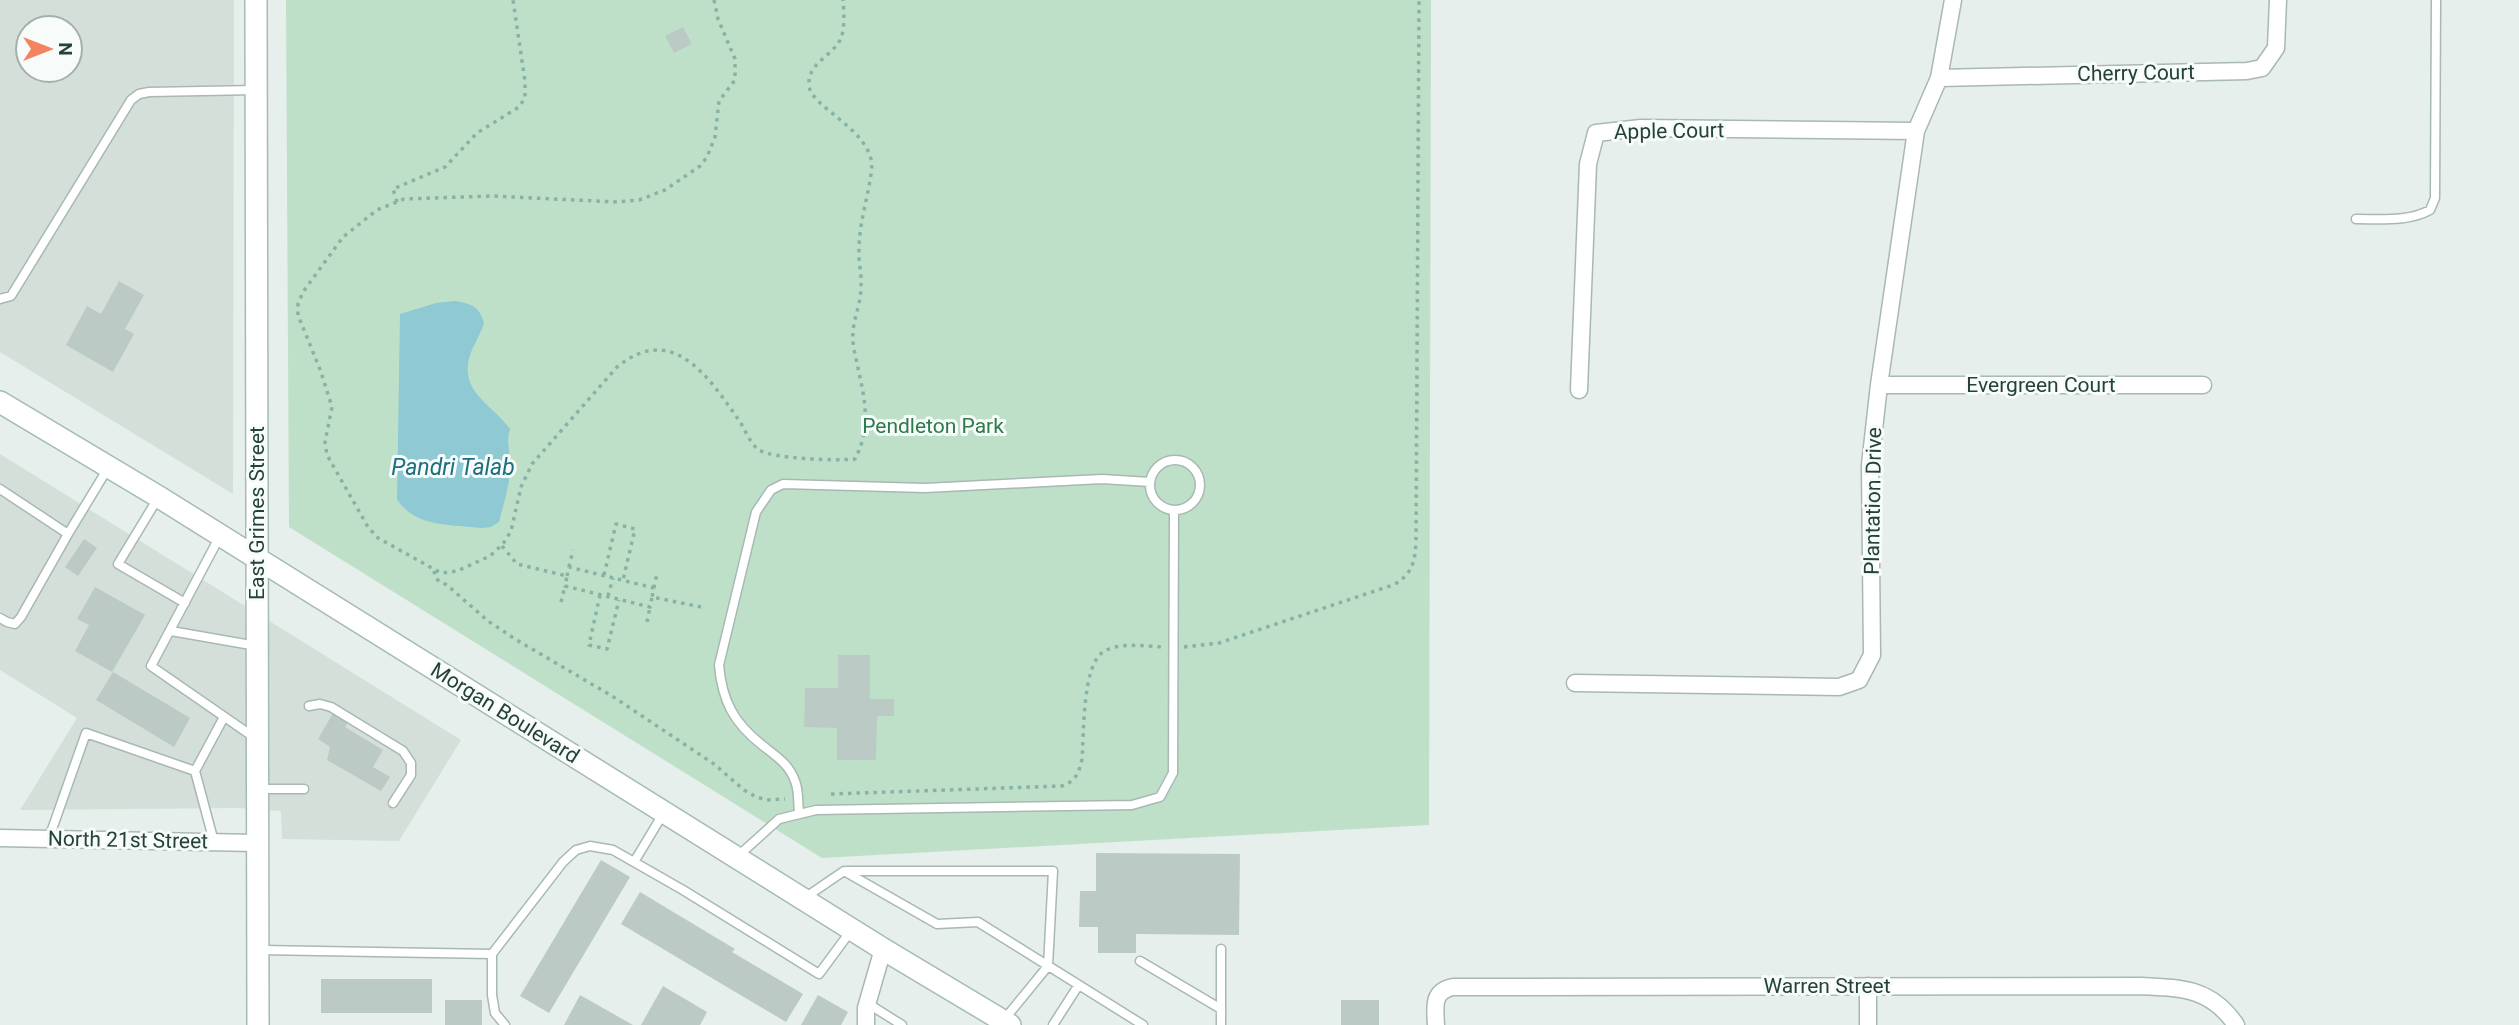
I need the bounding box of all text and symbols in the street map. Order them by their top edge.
north arrow [14,14,84,84]
text: N [54,42,77,56]
street label: Cherry Court [2077,60,2195,86]
street label: Apple Court [1614,118,1725,144]
street label: Evergreen Court [1966,373,2116,397]
park label: Pendleton Park [862,414,1004,438]
street label: East Grimes Street [245,426,269,600]
street label: Plantation Drive [1860,427,1886,575]
water label: Pandri Talab [391,454,515,481]
street label: Morgan Boulevard [426,658,584,768]
street label: North 21st Street [48,827,208,853]
street label: Warren Street [1763,974,1891,998]

